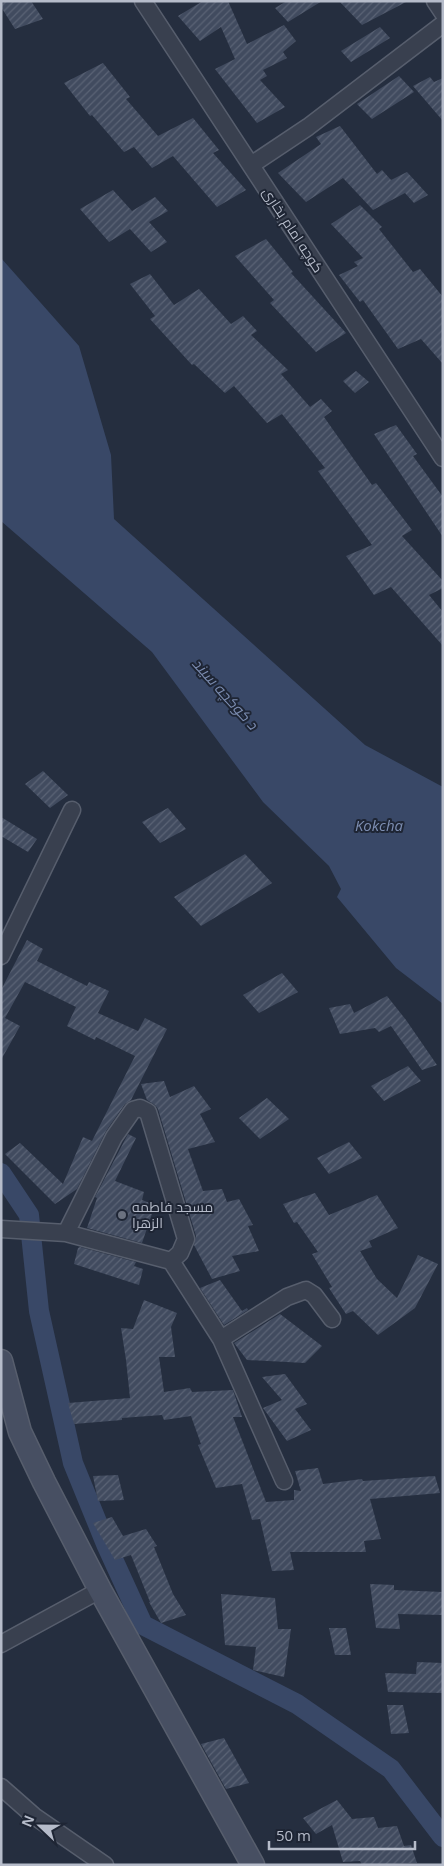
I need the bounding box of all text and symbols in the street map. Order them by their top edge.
street label: کوچه امام بخاری [258,183,328,277]
water label: د کوکچه سیند [188,653,264,734]
water label: Kokcha [355,815,404,835]
place label: مسجد فاطمه الزهرا [132,1197,213,1232]
marker: مسجد فاطمه الزهرا [116,1209,128,1221]
north arrow [15,1801,65,1851]
text: N [17,1812,38,1830]
scale bar [269,1818,415,1850]
text: 50 m [276,1825,311,1845]

